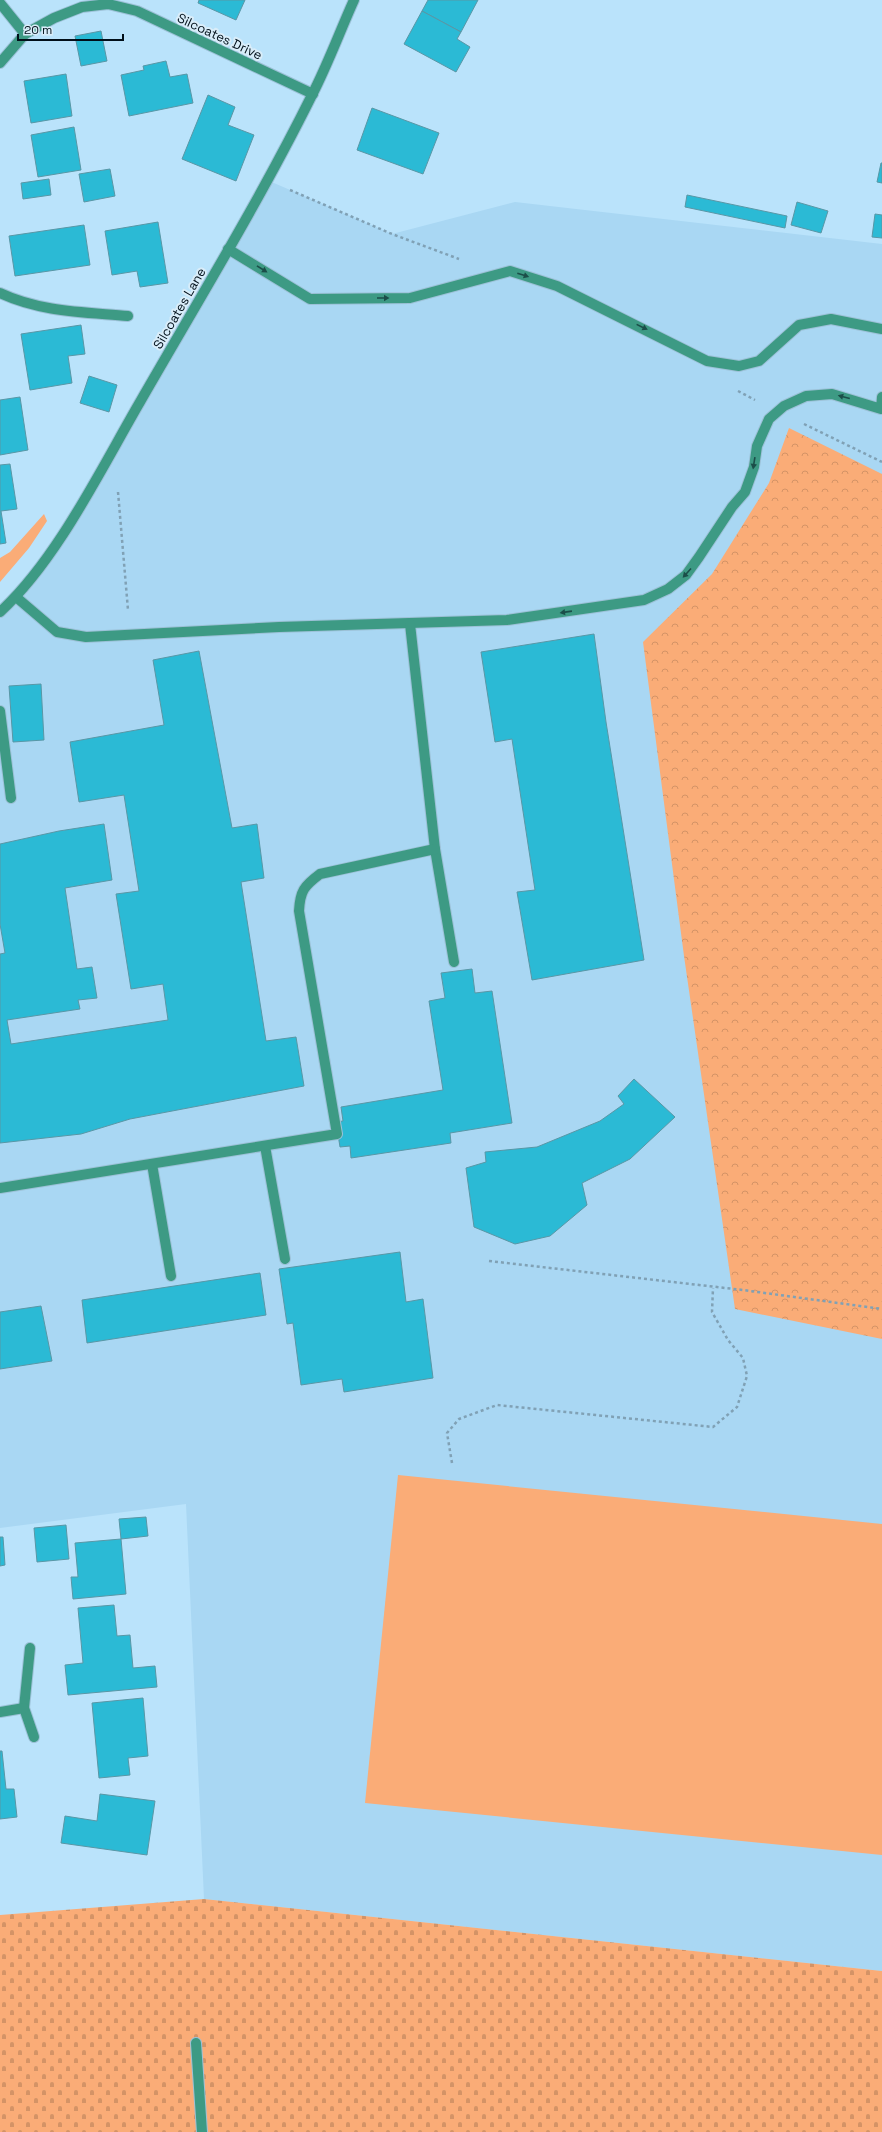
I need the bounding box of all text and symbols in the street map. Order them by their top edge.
street label: Silcoates Drive [175,9,265,64]
scale bar [18,16,123,42]
text: 20 m [24,22,52,38]
street label: Silcoates Lane [149,265,210,352]
one-way arrow [256,266,268,273]
one-way arrow [517,272,529,278]
one-way arrow [377,295,390,301]
one-way arrow [636,324,647,330]
one-way arrow [838,394,850,400]
one-way arrow [751,457,757,470]
one-way arrow [682,568,691,578]
one-way arrow [560,609,572,615]

